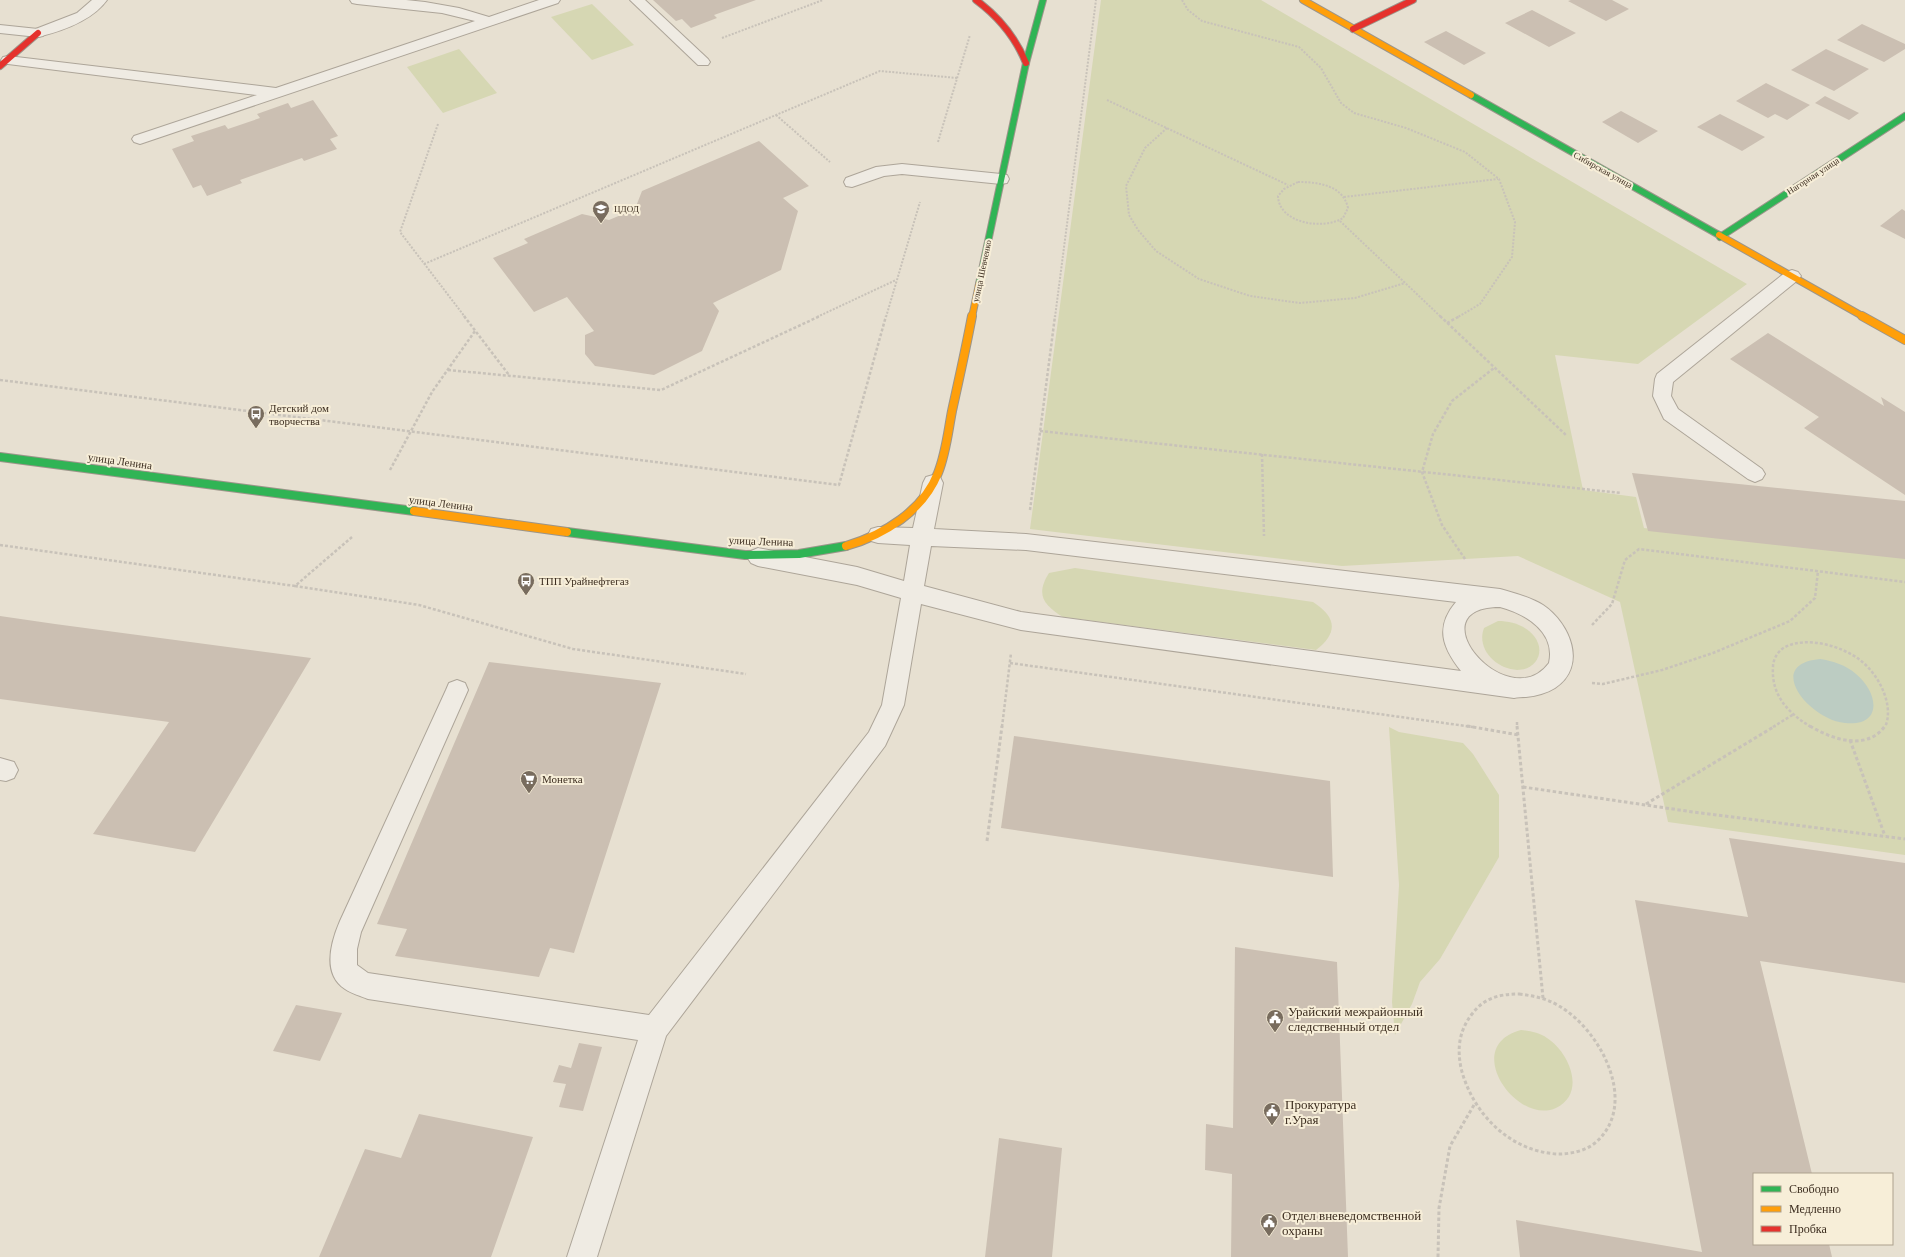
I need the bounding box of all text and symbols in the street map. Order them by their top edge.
street label: Сибирская улица [1572,150,1634,190]
street label: Нагорная улица [1785,155,1841,197]
school or university icon: ЦДОД [591,199,611,224]
place label: ЦДОД [614,204,639,214]
street label: улица Шевченко [971,239,994,303]
place label: Детский дом творчества [269,402,329,427]
bus stop icon: Детский дом творчества [246,404,266,429]
street label: улица Ленина [87,451,153,471]
street label: улица Ленина [408,493,474,513]
street label: улица Ленина [728,534,794,548]
bus stop icon: ТПП Урайнефтегаз [516,571,536,596]
place label: ТПП Урайнефтегаз [539,575,629,587]
supermarket icon: Монетка [519,769,539,794]
place label: Монетка [542,773,583,785]
place label: Урайский межрайонный следственный отдел [1288,1004,1423,1034]
public building icon: Урайский межрайонный следственный отдел [1265,1008,1285,1033]
place label: Прокуратура г.Урая [1285,1097,1356,1127]
public building icon: Прокуратура г.Урая [1262,1101,1282,1126]
legend [1753,1173,1893,1245]
text: Свободно [1789,1182,1839,1196]
text: Медленно [1789,1202,1841,1216]
place label: Отдел вневедомственной охраны [1282,1208,1421,1238]
public building icon: Отдел вневедомственной охраны [1259,1212,1279,1237]
text: Пробка [1789,1222,1827,1236]

